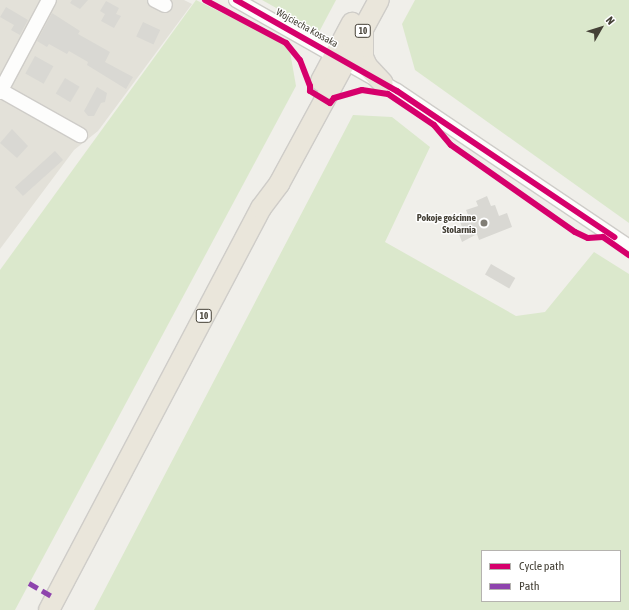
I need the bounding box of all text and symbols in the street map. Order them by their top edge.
street label: Wojciecha Kossaka [274,6,340,50]
north arrow [581,8,621,48]
text: N [604,14,617,27]
road number: 10 [354,24,372,38]
place label: Pokoje gościnne Stolarnia [417,211,476,234]
marker: Pokoje gościnne Stolarnia [479,218,489,228]
road number: 10 [195,309,213,323]
legend [481,550,621,602]
text: Cycle path [519,559,564,573]
text: Path [519,579,540,593]

